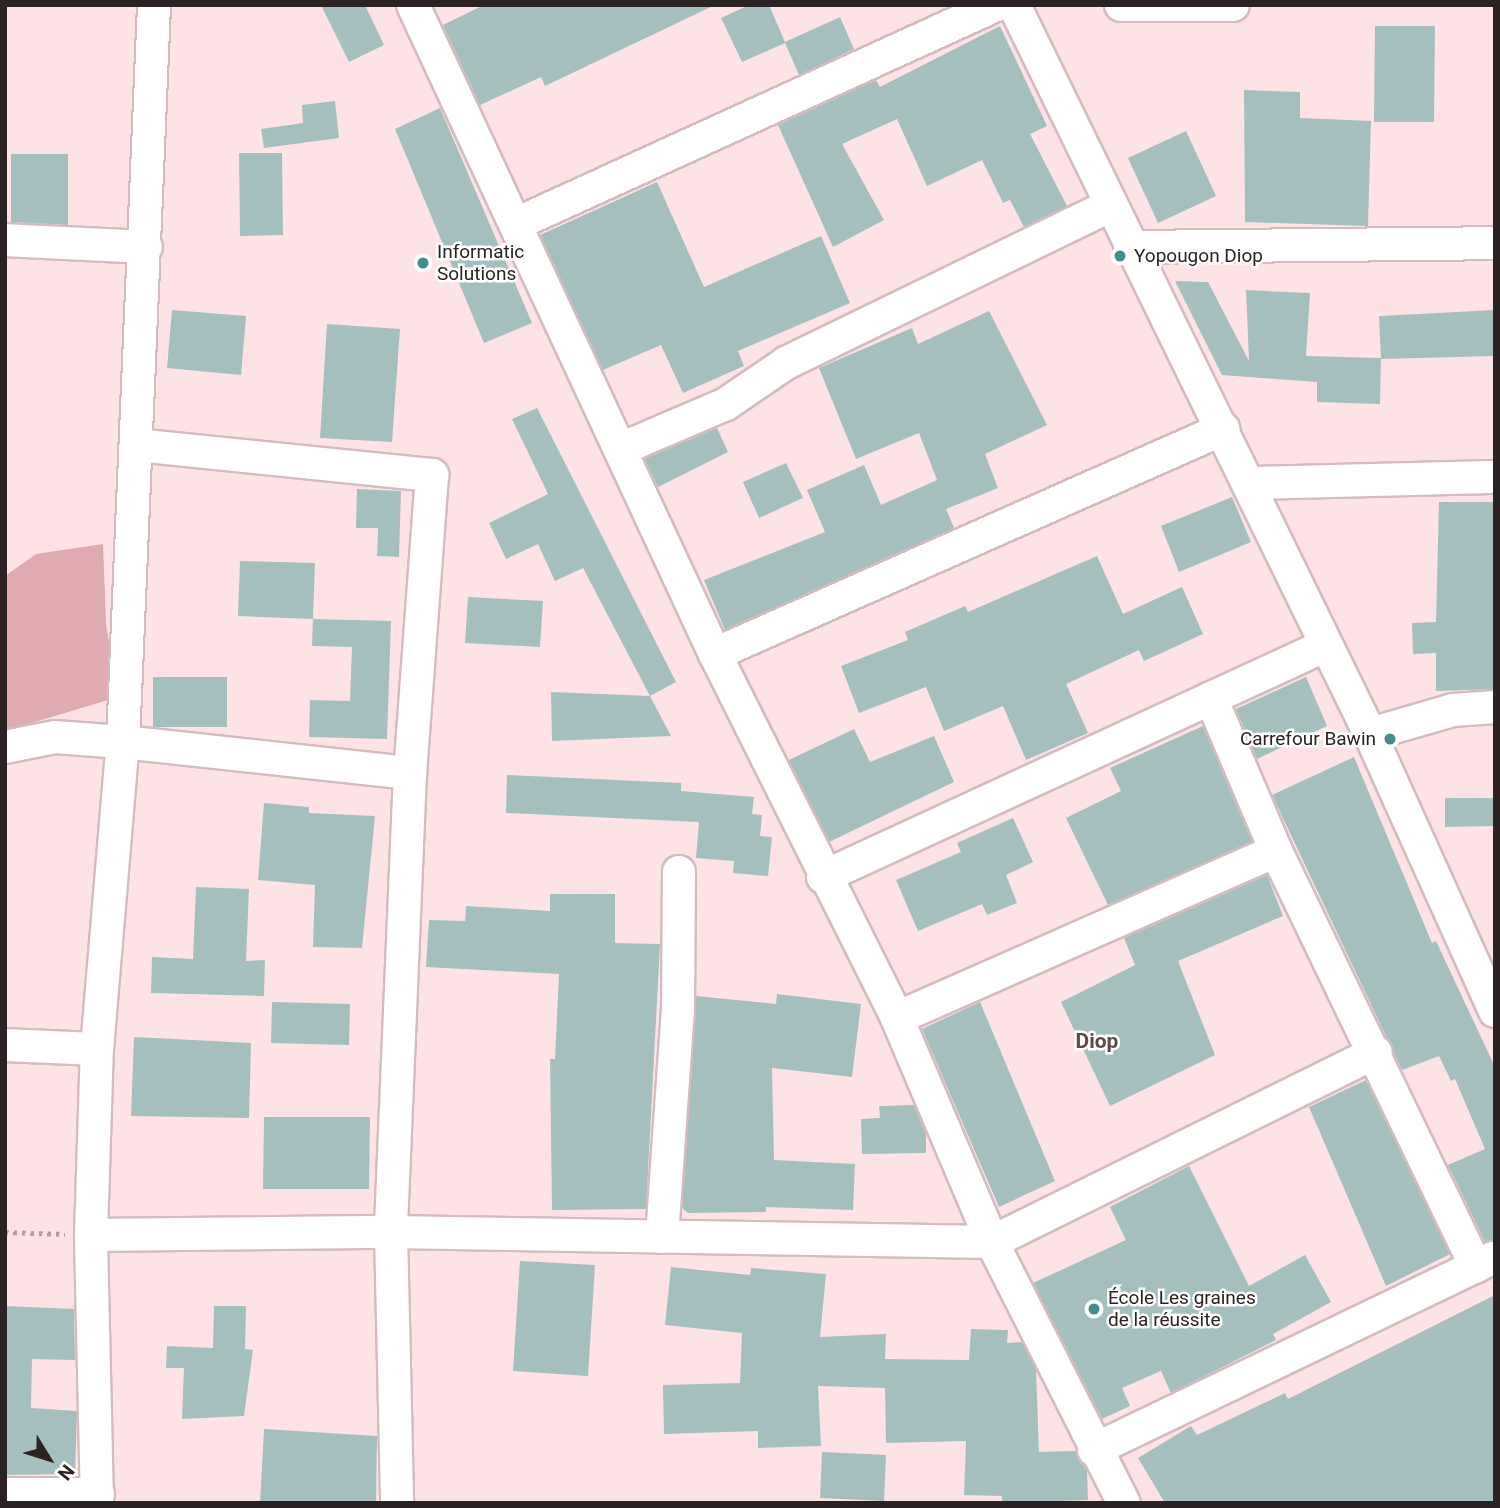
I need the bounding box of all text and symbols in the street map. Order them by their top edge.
place label: Informatic Solutions [437,241,524,285]
place label: Yopougon Diop [1134,245,1263,267]
marker: Yopougon Diop [1112,248,1128,264]
marker: Informatic Solutions [415,255,431,271]
place label: Carrefour Bawin [1240,728,1376,750]
marker: Carrefour Bawin [1382,731,1398,747]
district label: Diop [1076,1028,1118,1054]
place label: École Les graines de la réussite [1108,1287,1256,1331]
marker: École Les graines de la réussite [1086,1301,1102,1317]
north arrow [14,1424,84,1494]
text: N [53,1460,79,1485]

